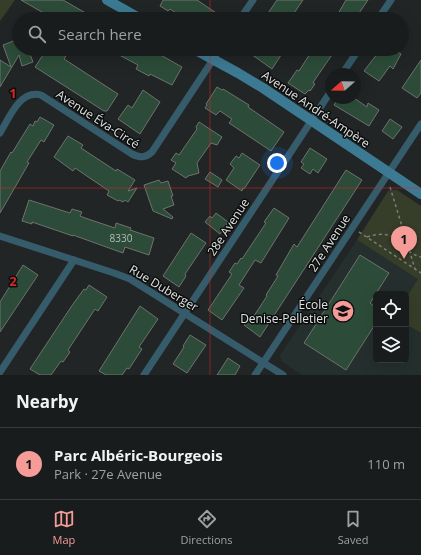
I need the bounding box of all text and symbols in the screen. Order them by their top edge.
search box [12,12,409,56]
icon: search [26,23,48,45]
text: Search here [58,24,142,44]
street label: Avenue André-Ampère [259,66,374,152]
north arrow [325,68,361,104]
text: 1 [9,84,17,102]
street label: Avenue Éva-Circé [53,86,143,152]
your location [267,153,287,173]
street label: 28e Avenue [203,195,253,259]
street label: 27e Avenue [304,211,354,275]
pin: 1 [391,226,417,259]
house number: 8330 [110,231,133,245]
street label: Rue Duberger [126,261,202,315]
text: 2 [9,272,17,290]
map controls [373,291,409,363]
button: locate [373,291,409,327]
place label: École Denise-Pelletier [240,296,328,327]
school or university icon: École Denise-Pelletier [330,298,356,324]
button: layers [373,327,409,363]
text: Nearby [16,390,78,413]
text: Parc Albéric-Bourgeois [54,445,223,465]
text: 1 [25,455,33,473]
text: 110 m [367,455,405,473]
text: Park · 27e Avenue [54,465,162,483]
tab: Map [53,508,75,547]
tab: Directions [181,508,233,547]
tab: Saved [338,508,368,547]

